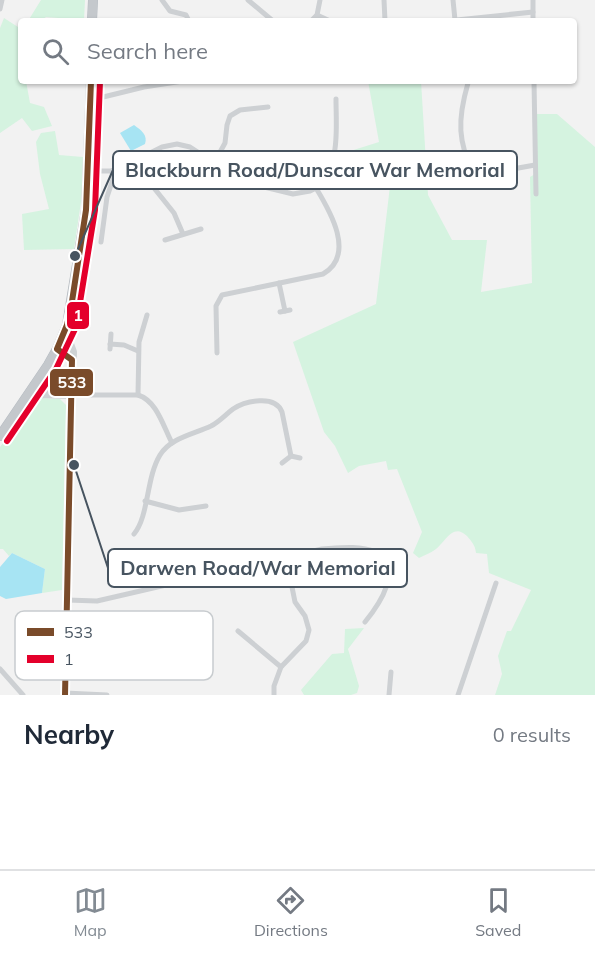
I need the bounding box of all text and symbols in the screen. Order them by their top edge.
search box [18,18,577,84]
icon: search [39,35,72,68]
text: Search here [87,37,208,65]
callout: Blackburn Road/Dunscar War Memorial [113,151,517,189]
text: Blackburn Road/Dunscar War Memorial [125,157,505,182]
line badge: 1 [66,301,90,330]
text: 1 [73,305,83,325]
line badge: 533 [49,368,94,397]
text: 533 [58,372,86,392]
callout: Darwen Road/War Memorial [108,549,407,587]
text: Darwen Road/War Memorial [120,555,396,580]
legend [15,611,213,680]
text: 533 [64,622,93,642]
text: 1 [64,649,74,669]
text: Nearby [24,718,114,751]
text: 0 results [493,722,571,747]
tab: Map [74,884,107,940]
tab: Directions [254,884,328,940]
tab: Saved [475,884,521,940]

